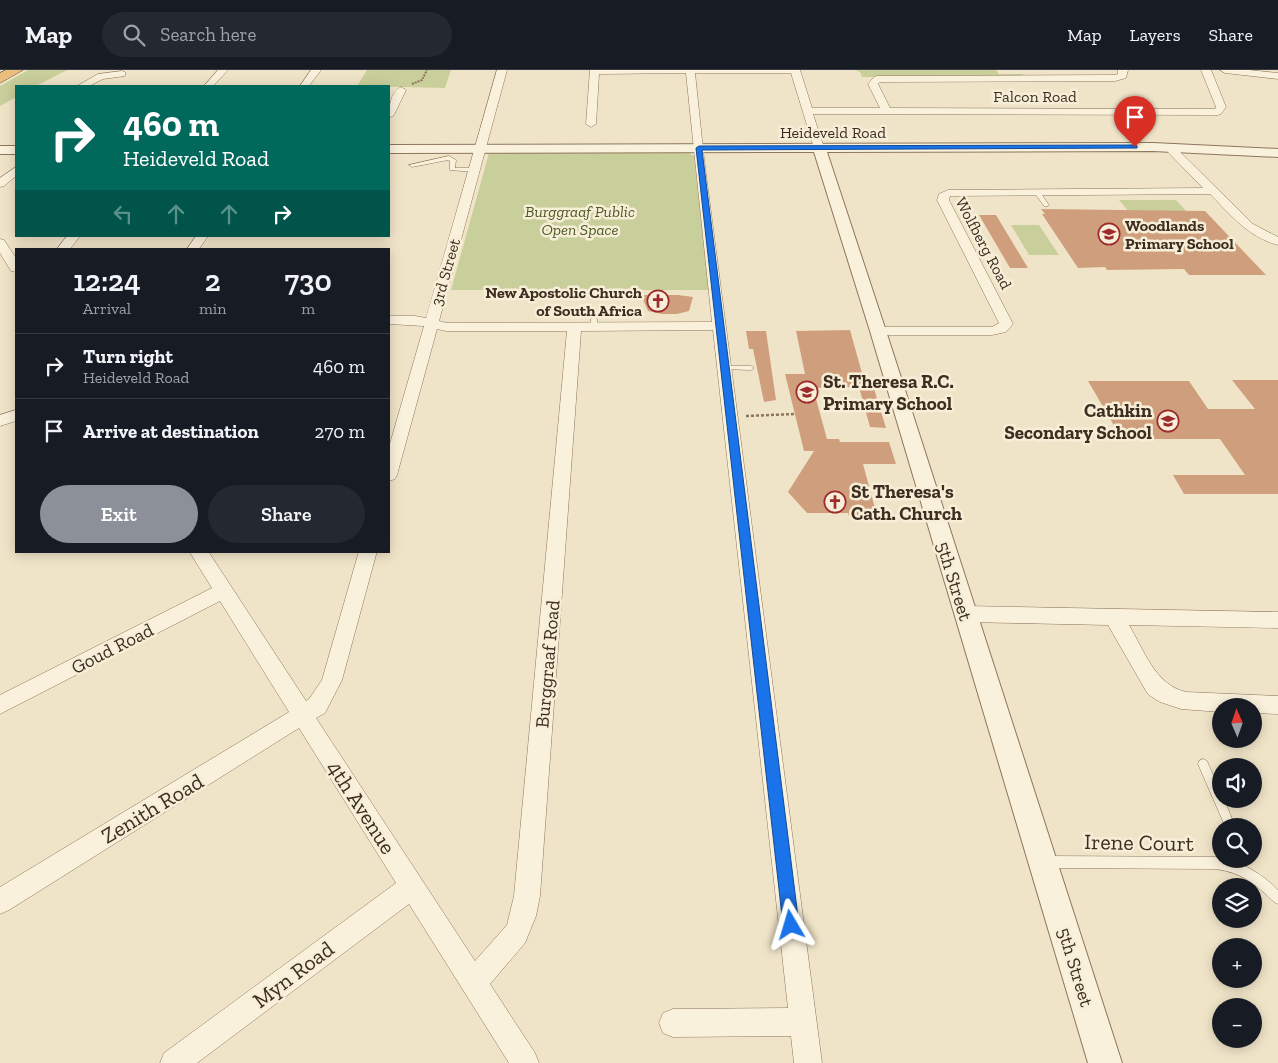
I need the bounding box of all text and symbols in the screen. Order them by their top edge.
search box [102,12,452,57]
text: Map [25,20,72,49]
icon: search [120,21,148,49]
text: Search here [160,23,257,46]
text: Map [1067,24,1102,46]
text: Layers [1130,24,1181,46]
text: Share [1209,24,1253,46]
street label: Falcon Road [993,87,1077,106]
pin [1114,96,1156,147]
text: 460 m [123,103,219,145]
icon: arrive [1121,103,1149,131]
icon: right [40,105,105,170]
street label: Heideveld Road [780,123,886,142]
text: Heideveld Road [123,145,269,172]
street label: Wolfberg Road [951,194,1016,293]
icon: left [109,200,137,228]
icon: ahead [162,200,190,228]
icon: ahead [215,200,243,228]
icon: right [268,200,296,228]
park label: Burggraaf Public Open Space [525,202,635,239]
place label: Woodlands Primary School [1125,216,1234,253]
school or university icon: Woodlands Primary School [1097,222,1121,246]
street label: 3rd Street [427,236,464,308]
text: 12:24 [73,263,141,299]
text: 2 [205,263,221,299]
text: 730 [285,263,332,299]
place label: New Apostolic Church of South Africa [485,283,643,320]
church icon: New Apostolic Church of South Africa [646,289,670,313]
text: Arrival [83,299,131,318]
text: min [199,299,226,318]
text: m [301,299,315,318]
text: Turn right [83,345,173,368]
icon: right [40,352,68,380]
text: 460 m [313,355,365,378]
text: Heideveld Road [83,368,189,387]
place label: St. Theresa R.C. Primary School [823,370,954,415]
school or university icon: St. Theresa R.C. Primary School [795,380,819,404]
place label: Cathkin Secondary School [1004,399,1153,444]
school or university icon: Cathkin Secondary School [1156,409,1180,433]
icon: arrive [40,417,68,445]
text: Arrive at destination [83,420,259,443]
text: 270 m [315,420,365,443]
place label: St Theresa's Cath. Church [851,480,962,525]
button: Exit [40,485,198,543]
button: Share [208,485,365,543]
church icon: St Theresa's Cath. Church [823,490,847,514]
street label: 5th Street [932,539,977,624]
street label: Burggraaf Road [530,598,565,729]
street label: Goud Road [67,618,158,679]
north arrow [1212,698,1262,748]
map controls [1212,698,1262,1048]
street label: 4th Avenue [321,755,402,859]
button: sound [1212,758,1262,808]
street label: Zenith Road [96,767,208,849]
button: search [1212,818,1262,868]
street label: Irene Court [1084,828,1195,857]
button: layers [1212,878,1262,928]
position arrow [764,898,816,950]
street label: 5th Street [1053,925,1098,1010]
street label: Myn Road [247,935,339,1014]
button: + [1212,938,1262,988]
button: − [1212,998,1262,1048]

